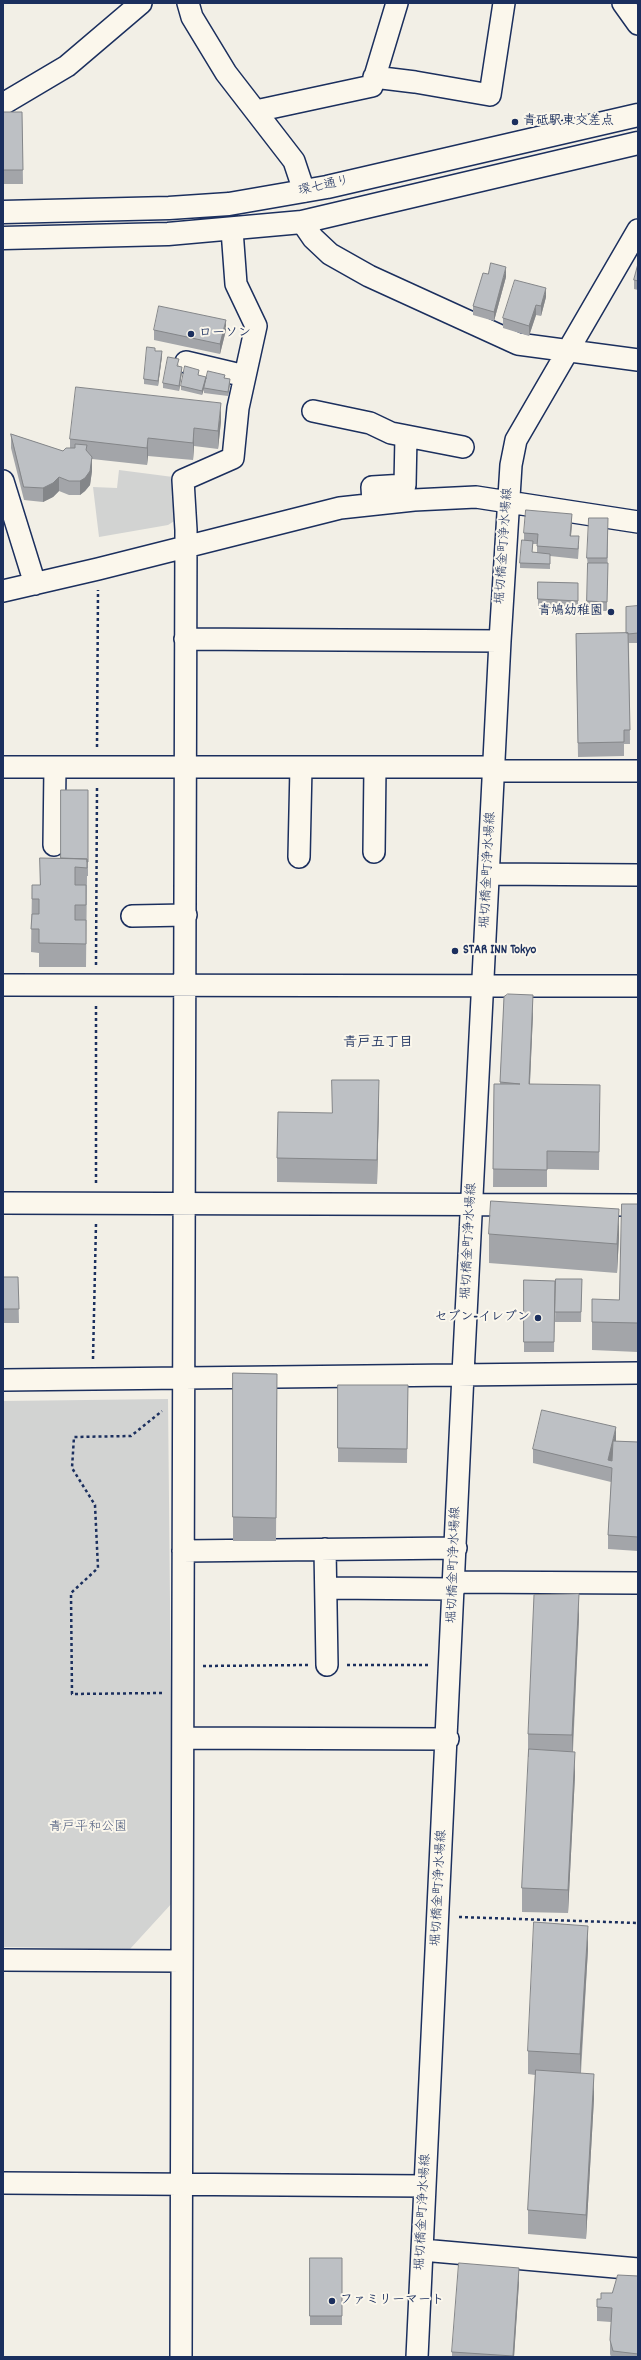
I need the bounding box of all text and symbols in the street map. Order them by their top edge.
place label: 青砥駅東交差点 [523,114,614,130]
marker: 青砥駅東交差点 [510,117,520,127]
street label: 環七通り [297,174,351,200]
place label: ローソン [199,326,251,342]
marker: ローソン [186,329,196,339]
street label: 堀切橋金町浄水場線 [493,487,517,605]
place label: 青鳩幼稚園 [538,604,603,620]
marker: 青鳩幼稚園 [606,607,616,617]
street label: 堀切橋金町浄水場線 [478,811,500,929]
place label: STAR INN Tokyo [463,943,536,959]
marker: STAR INN Tokyo [450,946,460,956]
district label: 青戸五丁目 [343,1036,413,1052]
street label: 堀切橋金町浄水場線 [459,1182,481,1300]
place label: セブン-イレブン [435,1310,530,1326]
marker: セブン-イレブン [533,1313,543,1323]
street label: 堀切橋金町浄水場線 [445,1506,465,1624]
park label: 青戸平和公園 [49,1820,127,1836]
street label: 堀切橋金町浄水場線 [429,1829,451,1947]
street label: 堀切橋金町浄水場線 [413,2153,435,2271]
place label: ファミリーマート [340,2293,444,2309]
marker: ファミリーマート [327,2296,337,2306]

